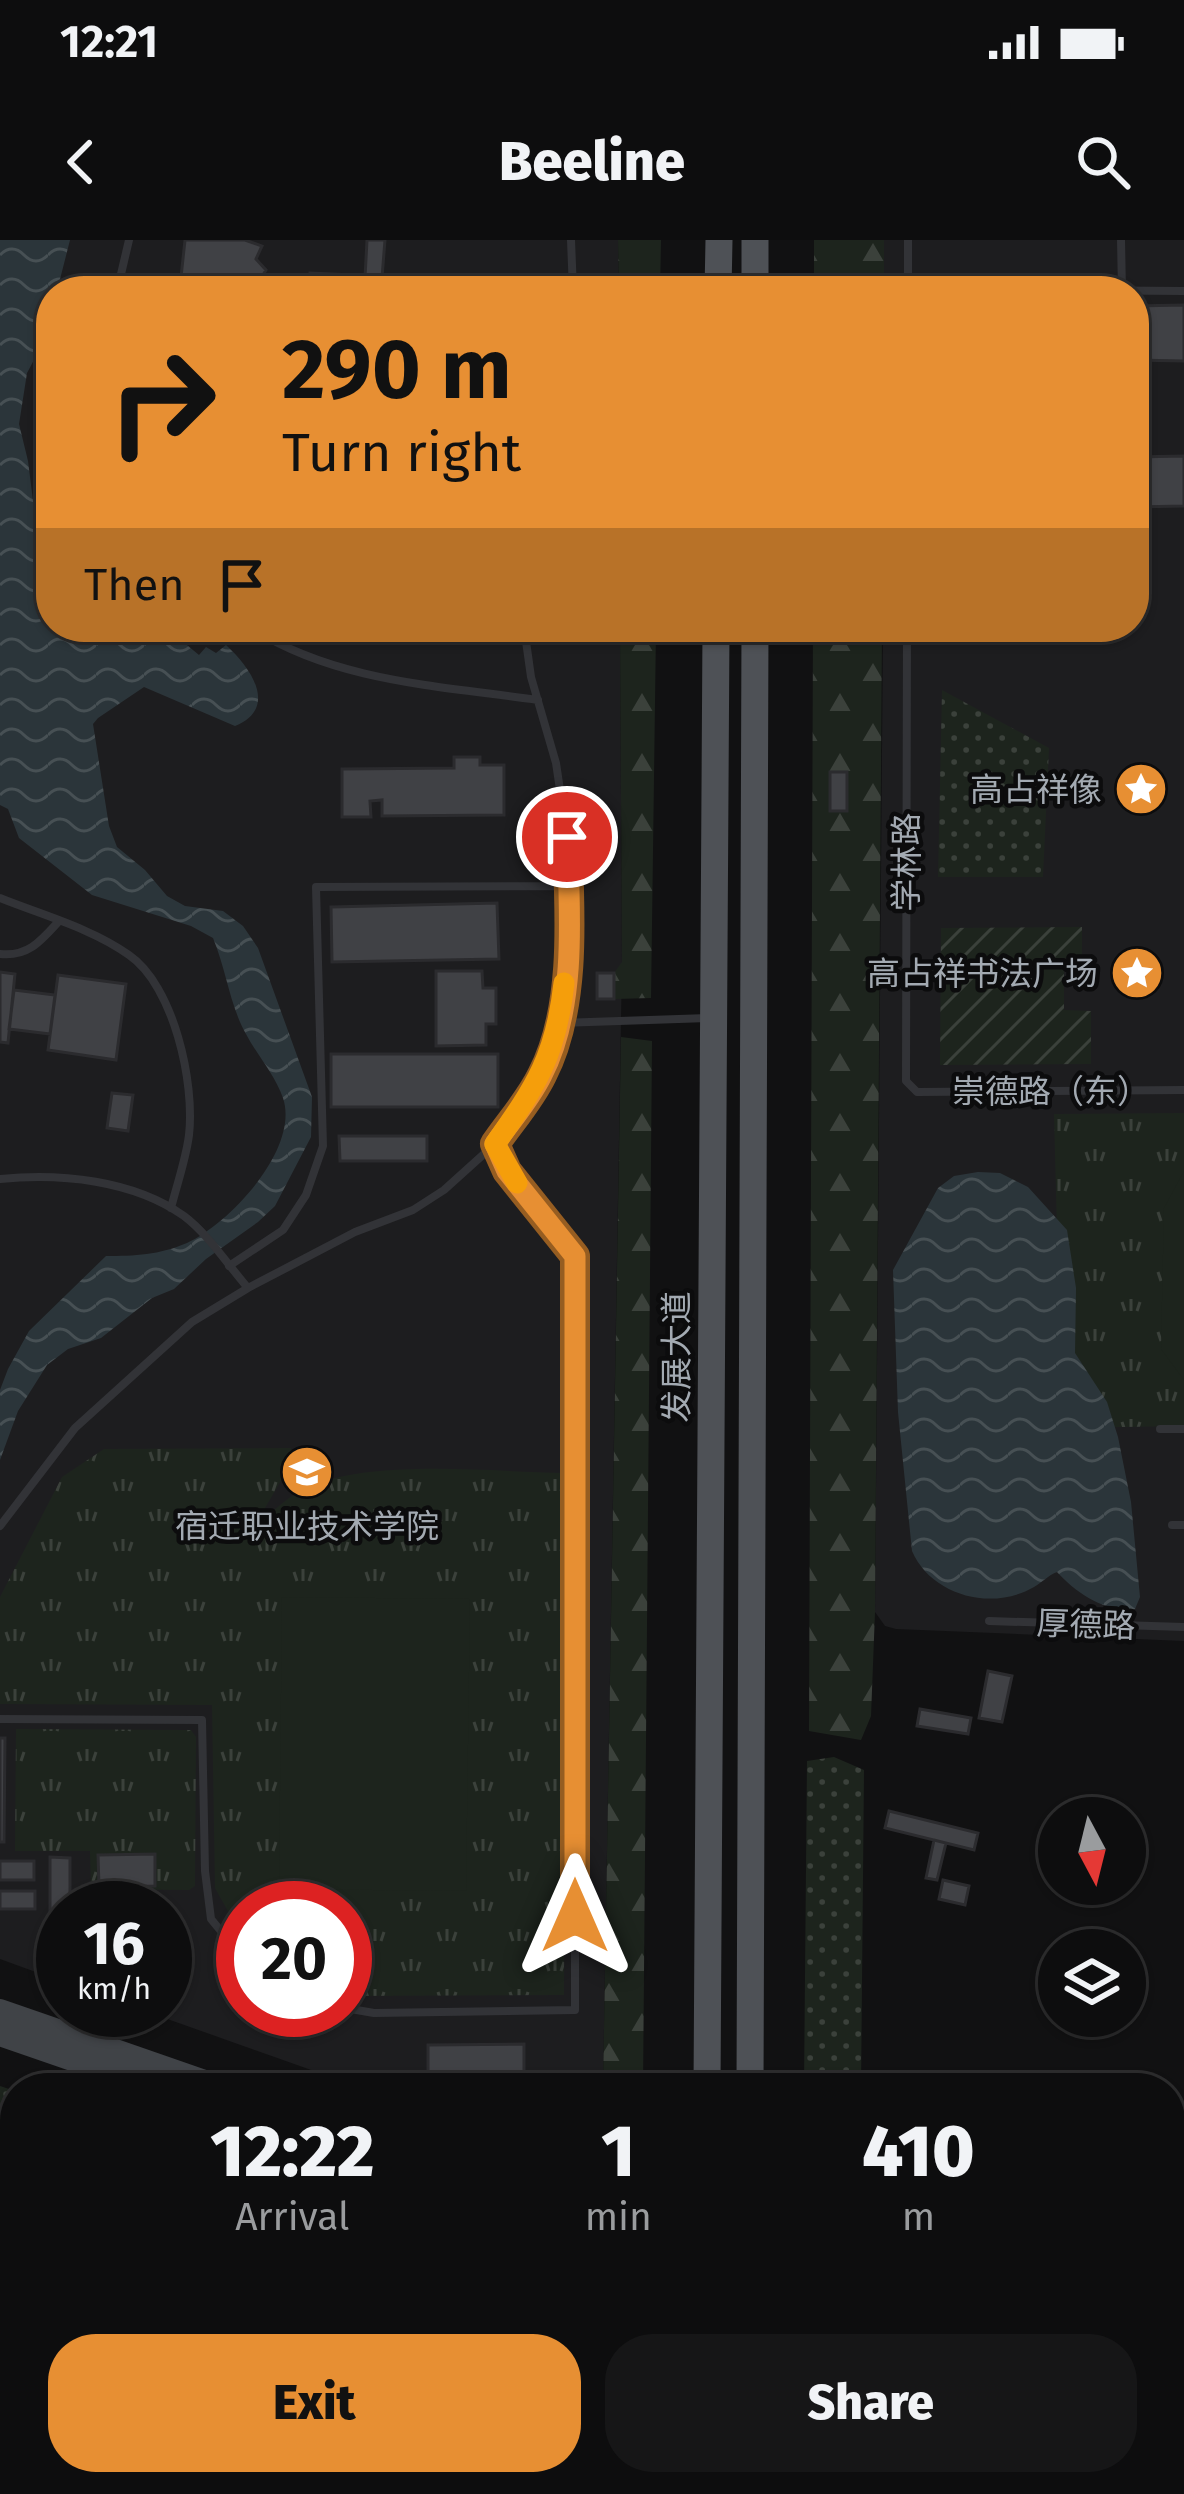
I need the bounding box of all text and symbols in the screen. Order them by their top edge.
text: 12:21 [60,15,158,69]
icon: back [48,129,114,195]
icon: search [1070,129,1136,195]
text: Beeline [499,130,685,194]
text: 290 m [282,319,512,420]
icon: right [84,324,240,480]
text: Turn right [282,421,521,485]
icon: arrive [209,552,275,618]
text: Then [84,558,185,612]
place icon: 高占祥像 [1113,761,1169,817]
place label: 高占祥像 [970,770,1102,810]
pin [516,786,618,888]
icon: arrive [534,804,600,870]
street label: 学林路 [887,813,927,912]
place icon: 高占祥书法广场 [1109,945,1165,1001]
place label: 高占祥书法广场 [867,954,1098,994]
street label: 崇德路（东） [952,1072,1150,1112]
street label: 发展大道 [657,1291,697,1423]
school or university icon: 宿迁职业技术学院 [279,1444,335,1500]
place label: 宿迁职业技术学院 [175,1507,439,1547]
street label: 厚德路 [1036,1603,1136,1647]
north arrow [1038,1797,1146,1905]
map controls [1038,1797,1146,2037]
position arrow [512,1853,638,1979]
speed limit sign: 20 [216,1881,372,2037]
text: 16 [83,1908,145,1980]
button: layers [1038,1929,1146,2037]
text: km/h [77,1971,151,2007]
text: 12:22 [210,2109,374,2195]
text: 1 [601,2109,635,2195]
text: 410 [862,2109,975,2195]
text: Arrival [235,2194,349,2240]
text: min [585,2194,652,2240]
text: m [902,2194,935,2240]
button: Exit [48,2334,581,2472]
button: Share [605,2334,1137,2472]

